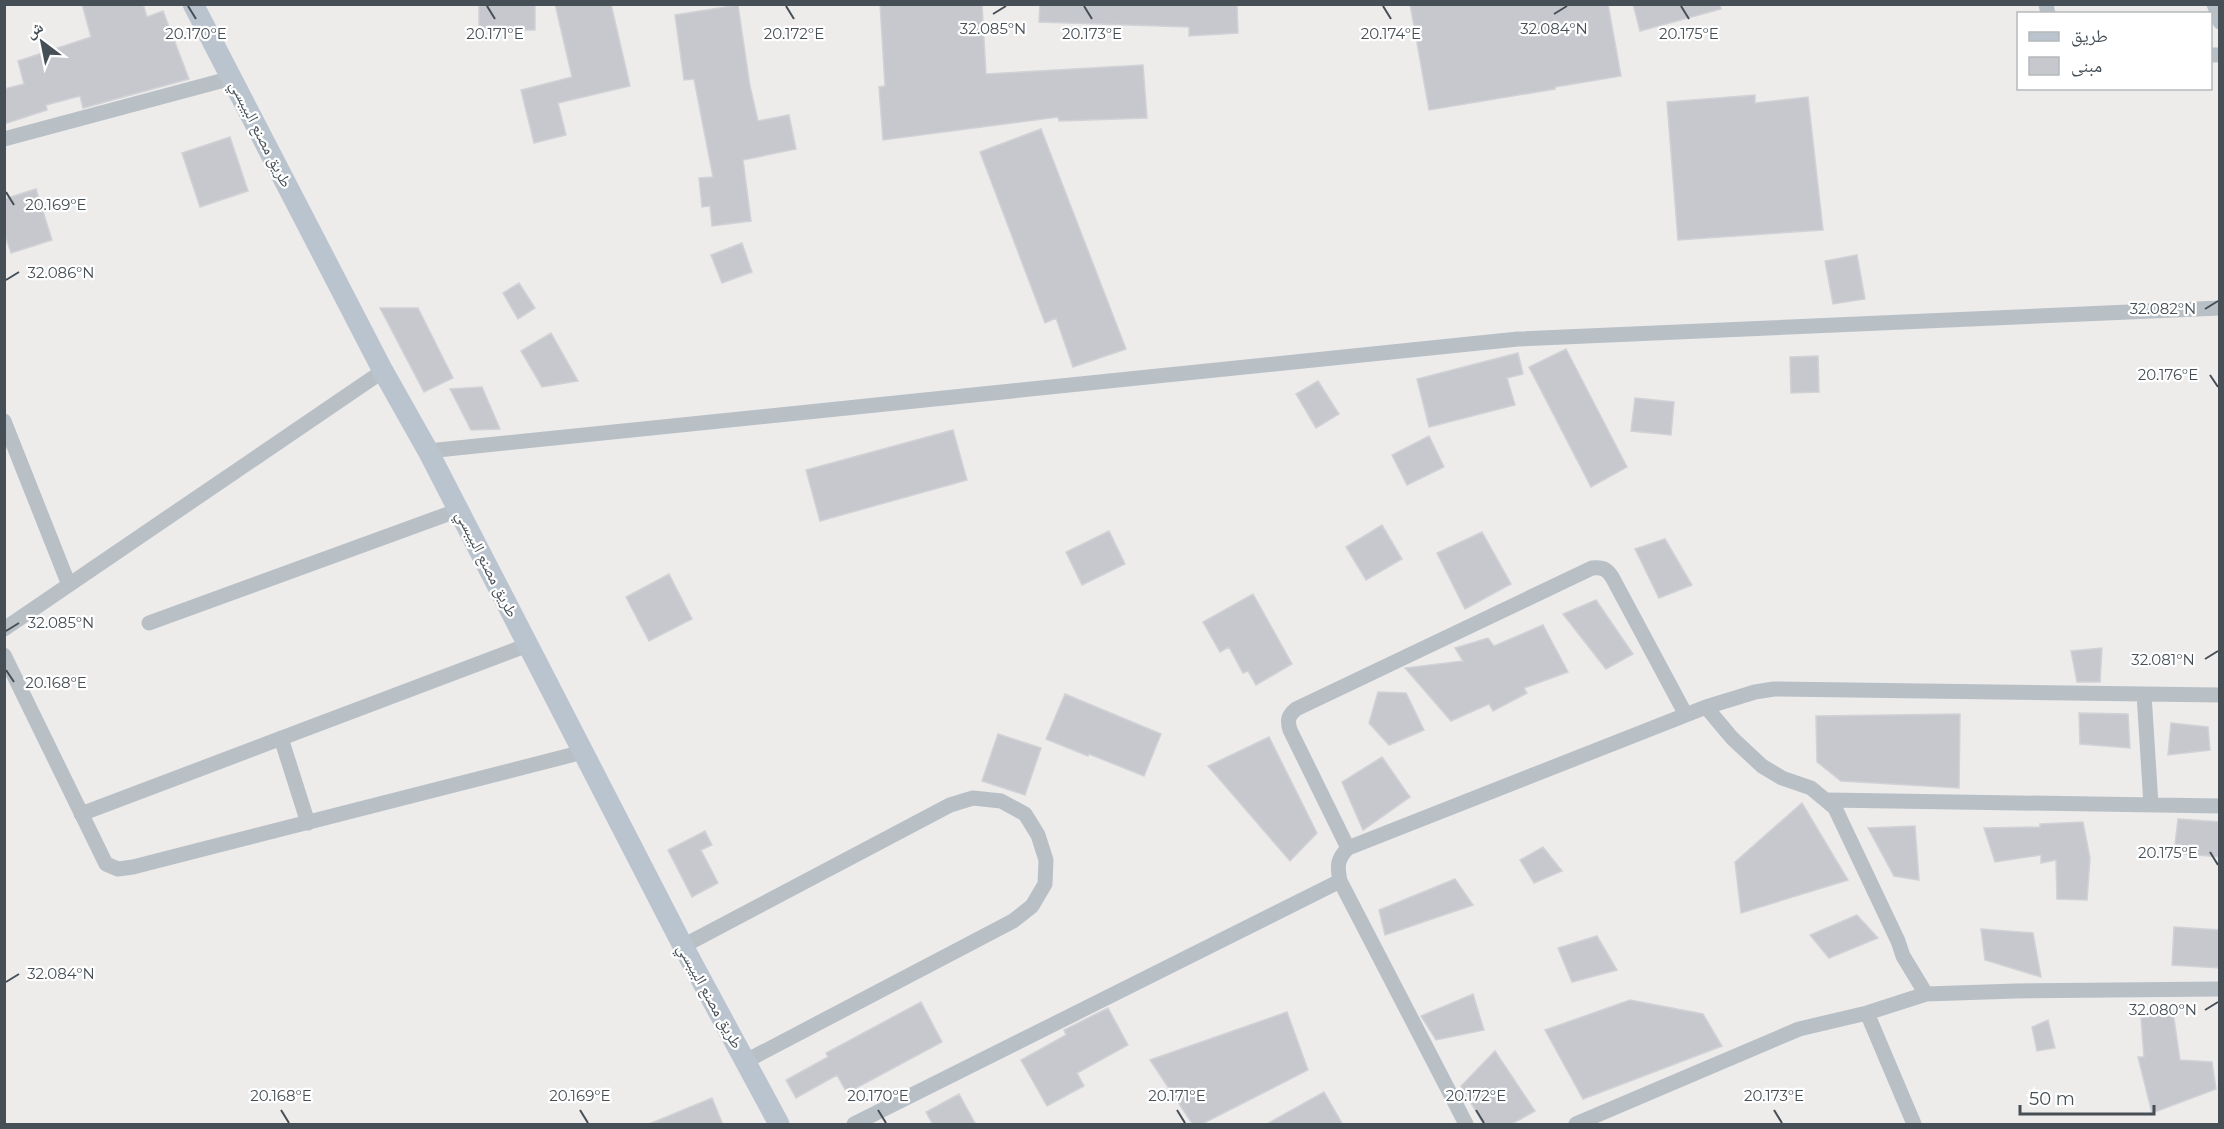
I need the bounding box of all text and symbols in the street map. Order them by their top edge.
north arrow [12,12,72,72]
legend [2017,12,2212,90]
text: ش [22,17,47,42]
text: 32.085°N [960,19,1026,38]
text: 32.084°N [1520,19,1588,38]
text: 20.170°E [165,24,227,43]
text: 20.171°E [466,24,524,43]
text: 20.172°E [764,24,824,43]
text: 20.173°E [1062,24,1122,43]
text: 20.174°E [1361,24,1421,43]
text: 20.175°E [1659,24,1719,43]
text: طريق [2071,25,2108,47]
text: مبنى [2071,55,2102,77]
street label: طريق مصنع البيبسي [223,78,296,192]
text: 20.169°E [25,195,87,214]
text: 32.086°N [28,263,94,282]
text: 32.082°N [2130,299,2196,318]
text: 20.176°E [2138,365,2198,384]
street label: طريق مصنع البيبسي [449,508,522,622]
text: 32.085°N [28,613,94,632]
text: 32.081°N [2131,650,2195,669]
text: 20.168°E [25,673,87,692]
text: 20.175°E [2138,843,2198,862]
street label: طريق مصنع البيبسي [671,940,747,1053]
text: 32.084°N [27,964,95,983]
text: 32.080°N [2129,1000,2197,1019]
scale bar [2020,1078,2154,1116]
text: 20.168°E [250,1086,312,1105]
text: 20.169°E [549,1086,611,1105]
text: 20.170°E [847,1086,909,1105]
text: 20.171°E [1148,1086,1206,1105]
text: 20.172°E [1446,1086,1506,1105]
text: 20.173°E [1744,1086,1804,1105]
text: 50 m [2029,1088,2075,1110]

